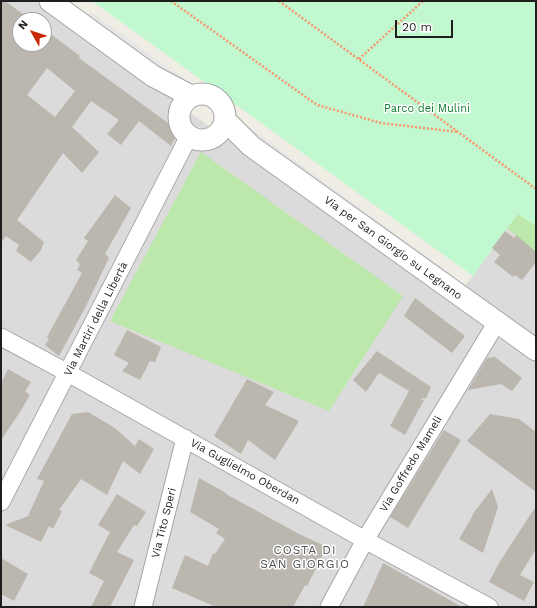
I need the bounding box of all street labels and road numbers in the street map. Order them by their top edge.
street label: Via per San Giorgio su Legnano [321,193,465,303]
street label: Via Martiri della Libertà [61,260,131,378]
street label: Via Goffredo Mameli [377,414,445,514]
street label: Via Guglielmo Oberdan [188,436,302,508]
street label: Via Tito Speri [149,486,179,560]

